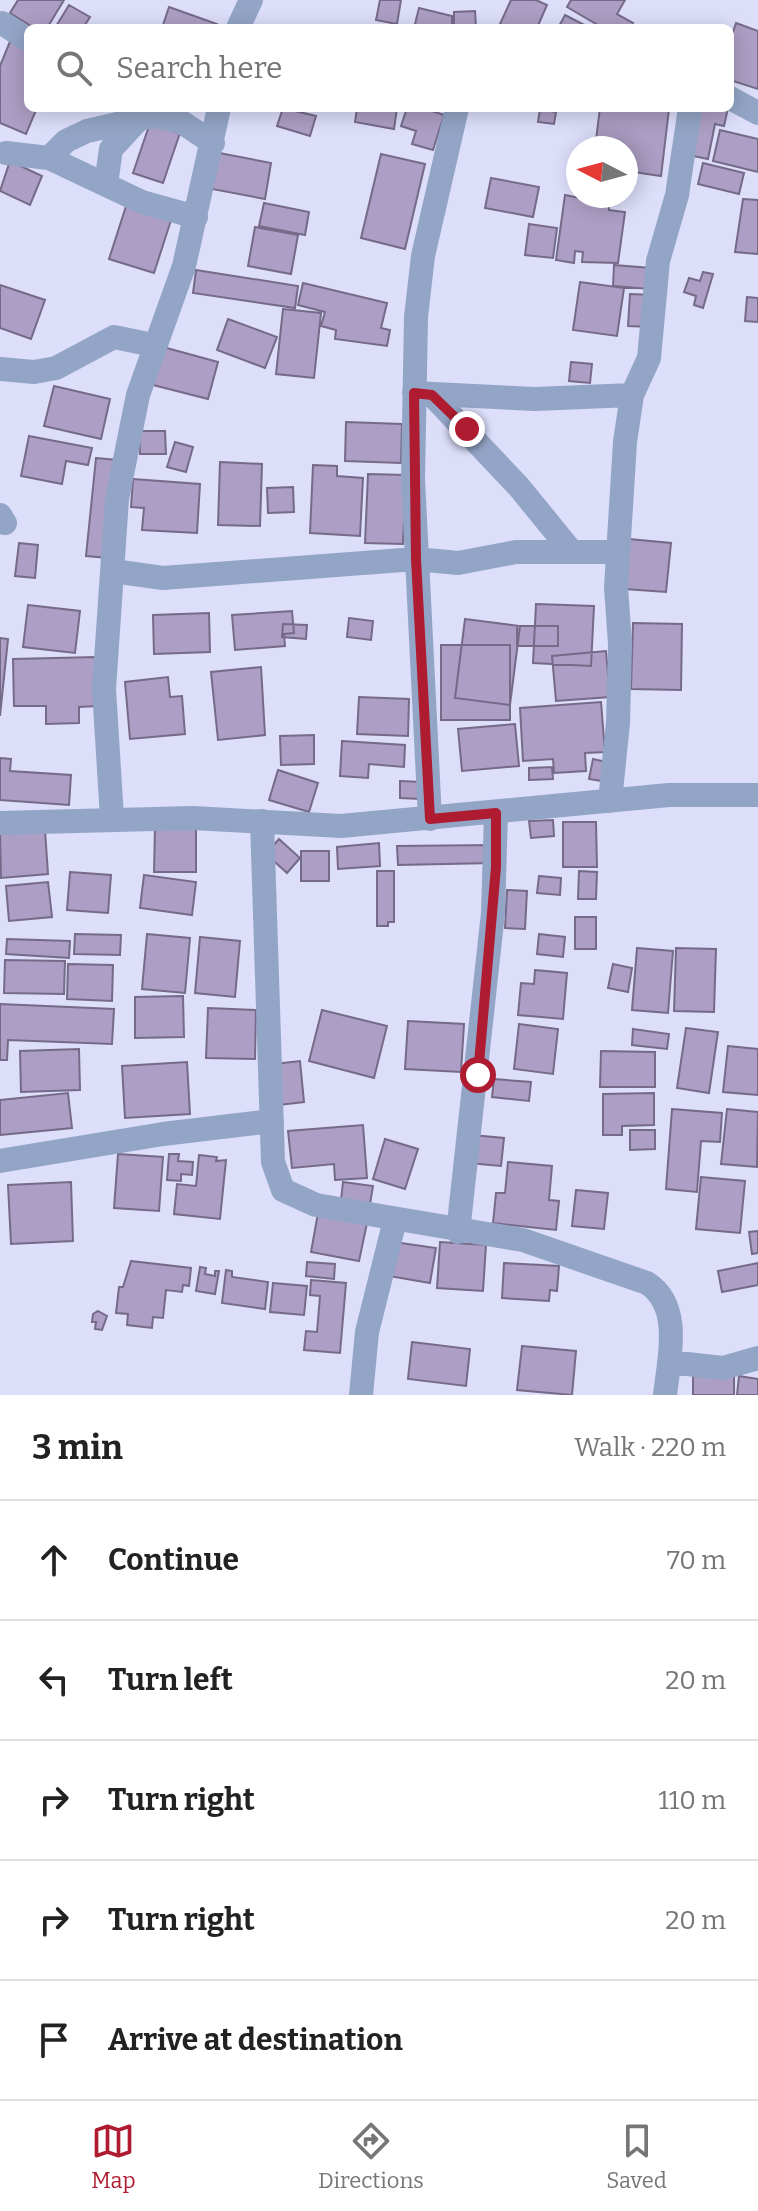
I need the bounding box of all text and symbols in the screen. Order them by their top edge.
search box [24,24,734,112]
icon: search [52,46,96,90]
text: Search here [116,50,283,86]
north arrow [566,136,638,208]
route end [449,411,485,447]
route start [460,1057,496,1093]
text: 3 min [32,1427,123,1468]
text: Walk · 220 m [574,1432,726,1463]
icon: ahead [32,1538,76,1582]
text: Continue [108,1542,239,1578]
text: 70 m [667,1545,726,1576]
icon: left [32,1658,76,1702]
text: Turn left [108,1662,233,1698]
text: 20 m [665,1665,726,1696]
icon: right [32,1778,76,1822]
text: Turn right [108,1782,255,1818]
text: 110 m [658,1785,726,1816]
icon: right [32,1898,76,1942]
text: Turn right [108,1902,255,1938]
text: 20 m [665,1905,726,1936]
icon: arrive [32,2018,76,2062]
text: Arrive at destination [108,2022,403,2058]
tab: Map [91,2119,136,2194]
tab: Directions [318,2119,424,2194]
tab: Saved [606,2119,667,2194]

